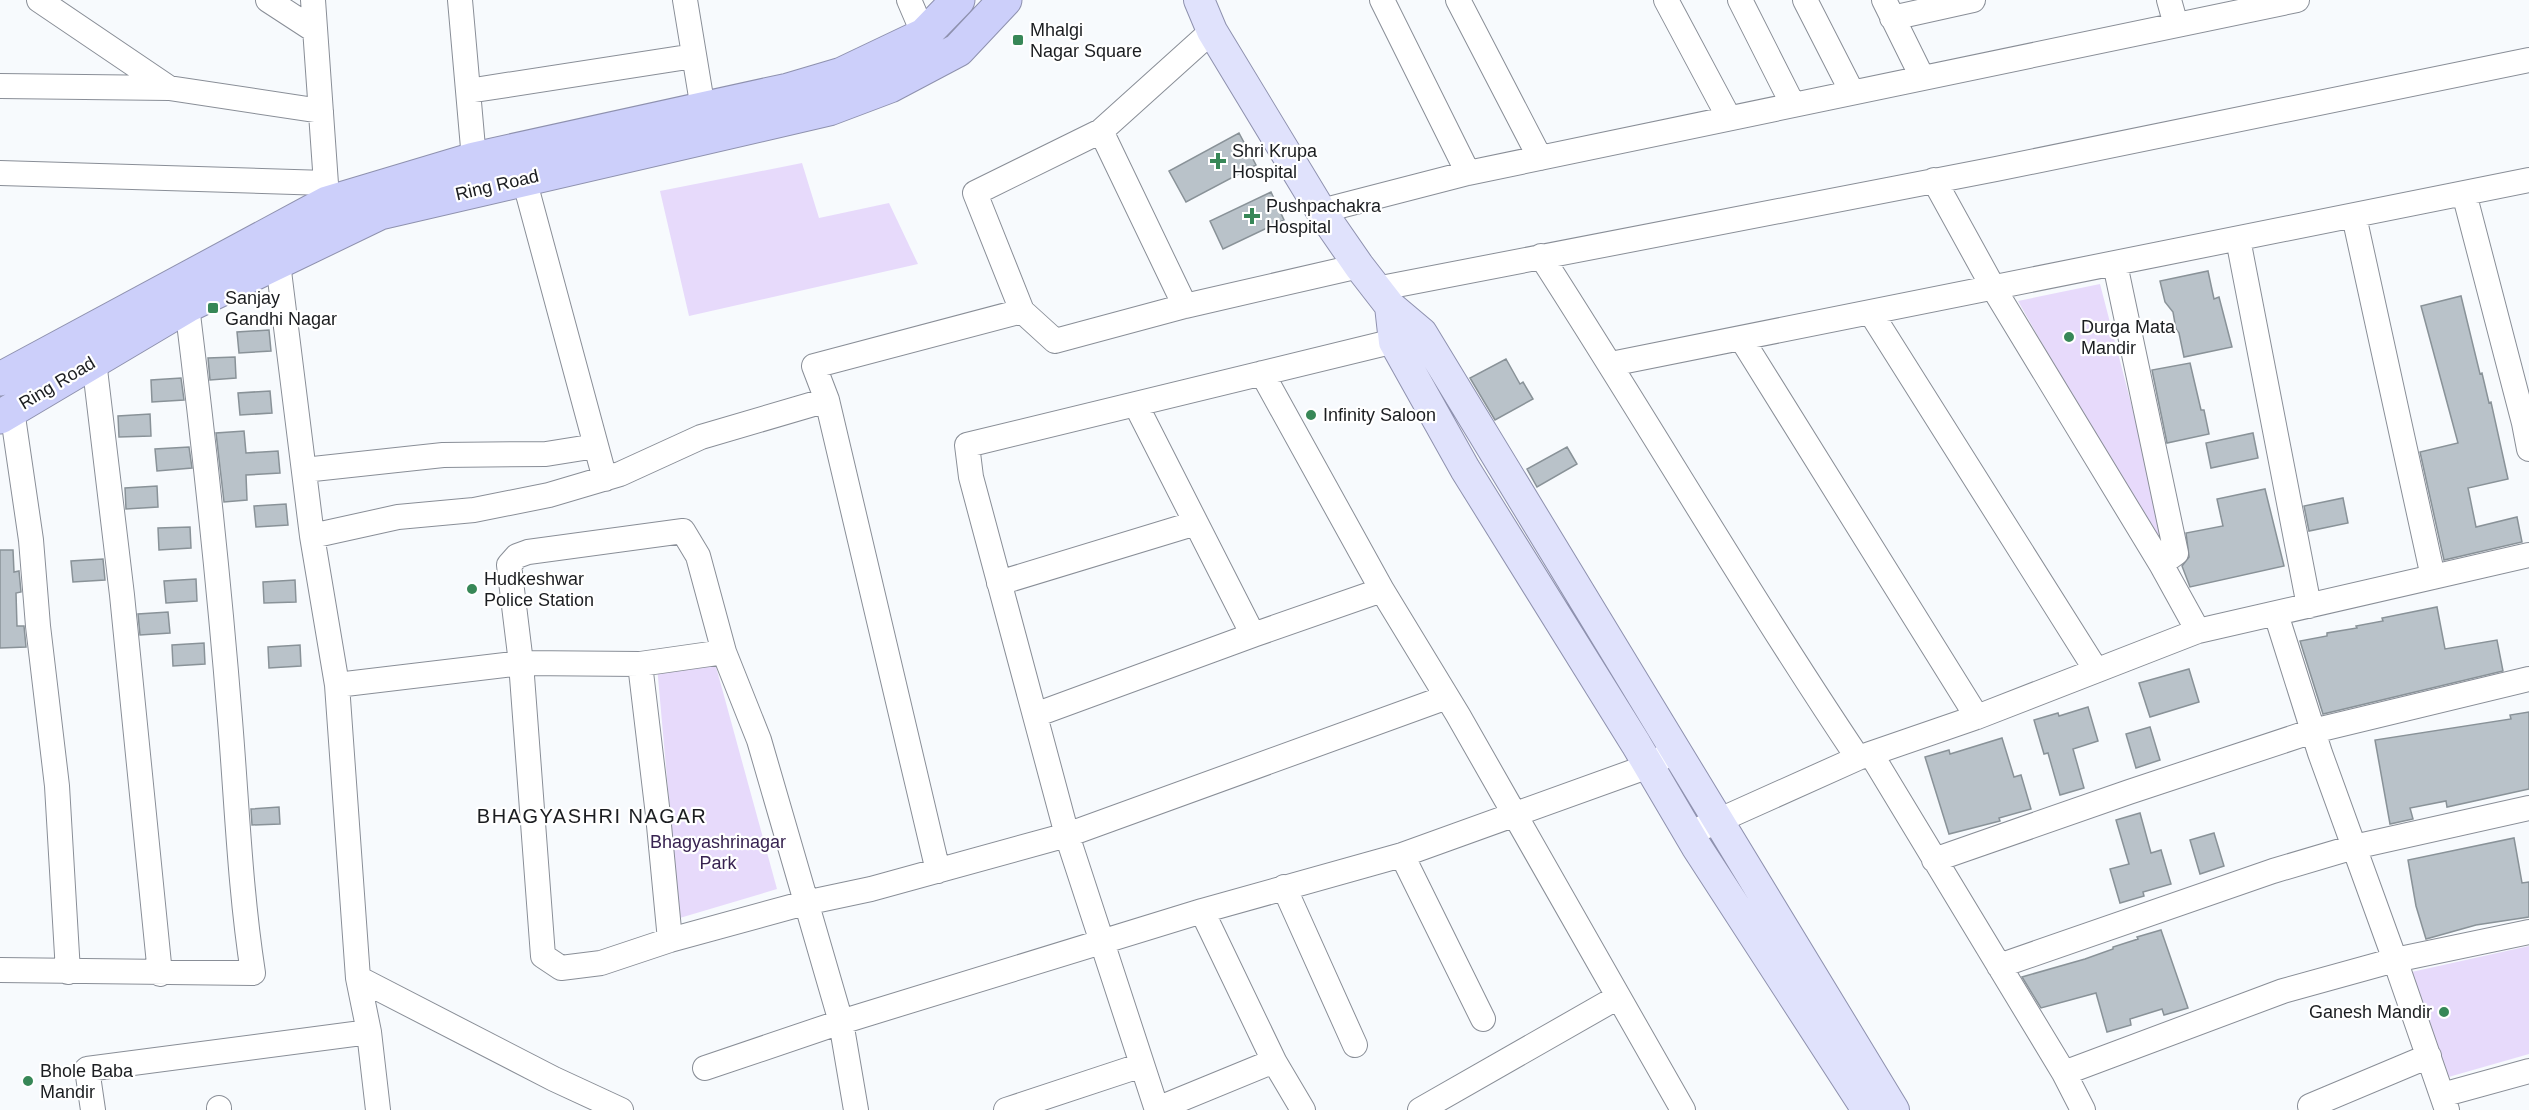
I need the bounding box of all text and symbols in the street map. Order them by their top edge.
place label: Mhalgi Nagar Square [1030,20,1142,61]
marker: Mhalgi Nagar Square [1011,33,1025,47]
place label: Shri Krupa Hospital [1232,141,1318,182]
marker: Shri Krupa Hospital [1209,152,1227,170]
street label: Ring Road [453,166,541,204]
place label: Pushpachakra Hospital [1266,196,1382,237]
marker: Pushpachakra Hospital [1243,207,1261,225]
place label: Sanjay Gandhi Nagar [225,288,337,329]
marker: Sanjay Gandhi Nagar [206,301,220,315]
place label: Durga Mata Mandir [2081,317,2176,358]
marker: Durga Mata Mandir [2062,330,2076,344]
street label: Ring Road [15,353,99,413]
place label: Infinity Saloon [1323,405,1436,425]
marker: Infinity Saloon [1304,408,1318,422]
place label: Hudkeshwar Police Station [484,569,594,610]
marker: Hudkeshwar Police Station [465,582,479,596]
district label: BHAGYASHRI NAGAR [477,805,707,827]
park label: Bhagyashrinagar Park [650,832,786,873]
place label: Ganesh Mandir [2309,1002,2432,1022]
marker: Ganesh Mandir [2437,1005,2451,1019]
place label: Bhole Baba Mandir [40,1061,134,1102]
marker: Bhole Baba Mandir [21,1074,35,1088]

